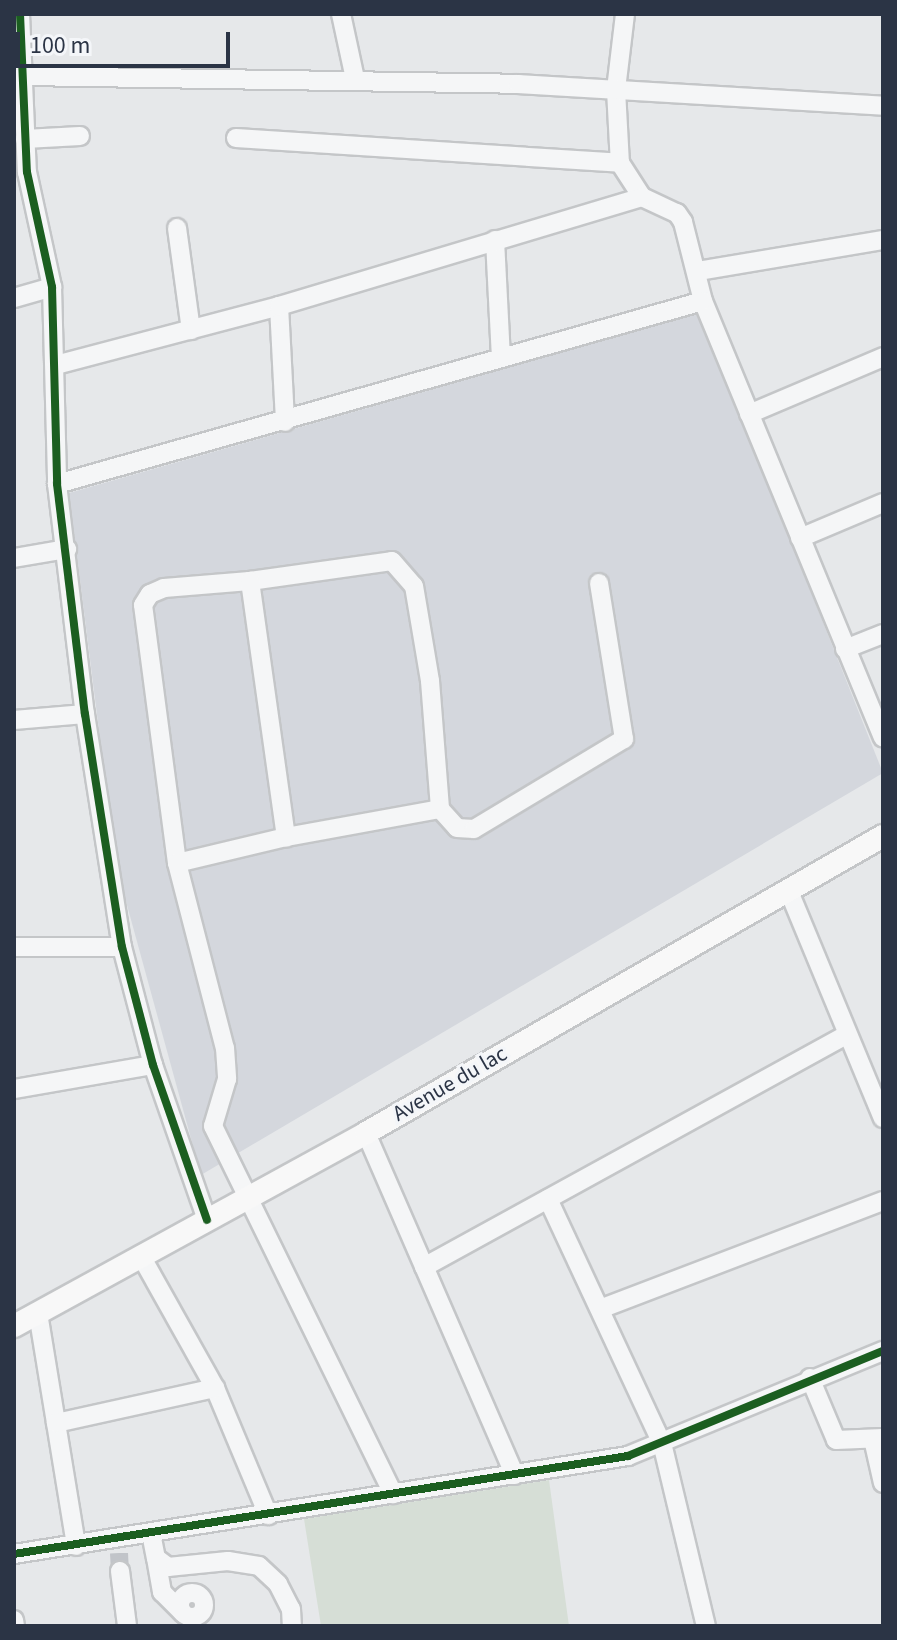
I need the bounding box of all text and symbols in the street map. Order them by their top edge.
scale bar [20,16,234,66]
text: 100 m [30,28,90,63]
street label: Avenue du lac [388,1041,512,1127]

